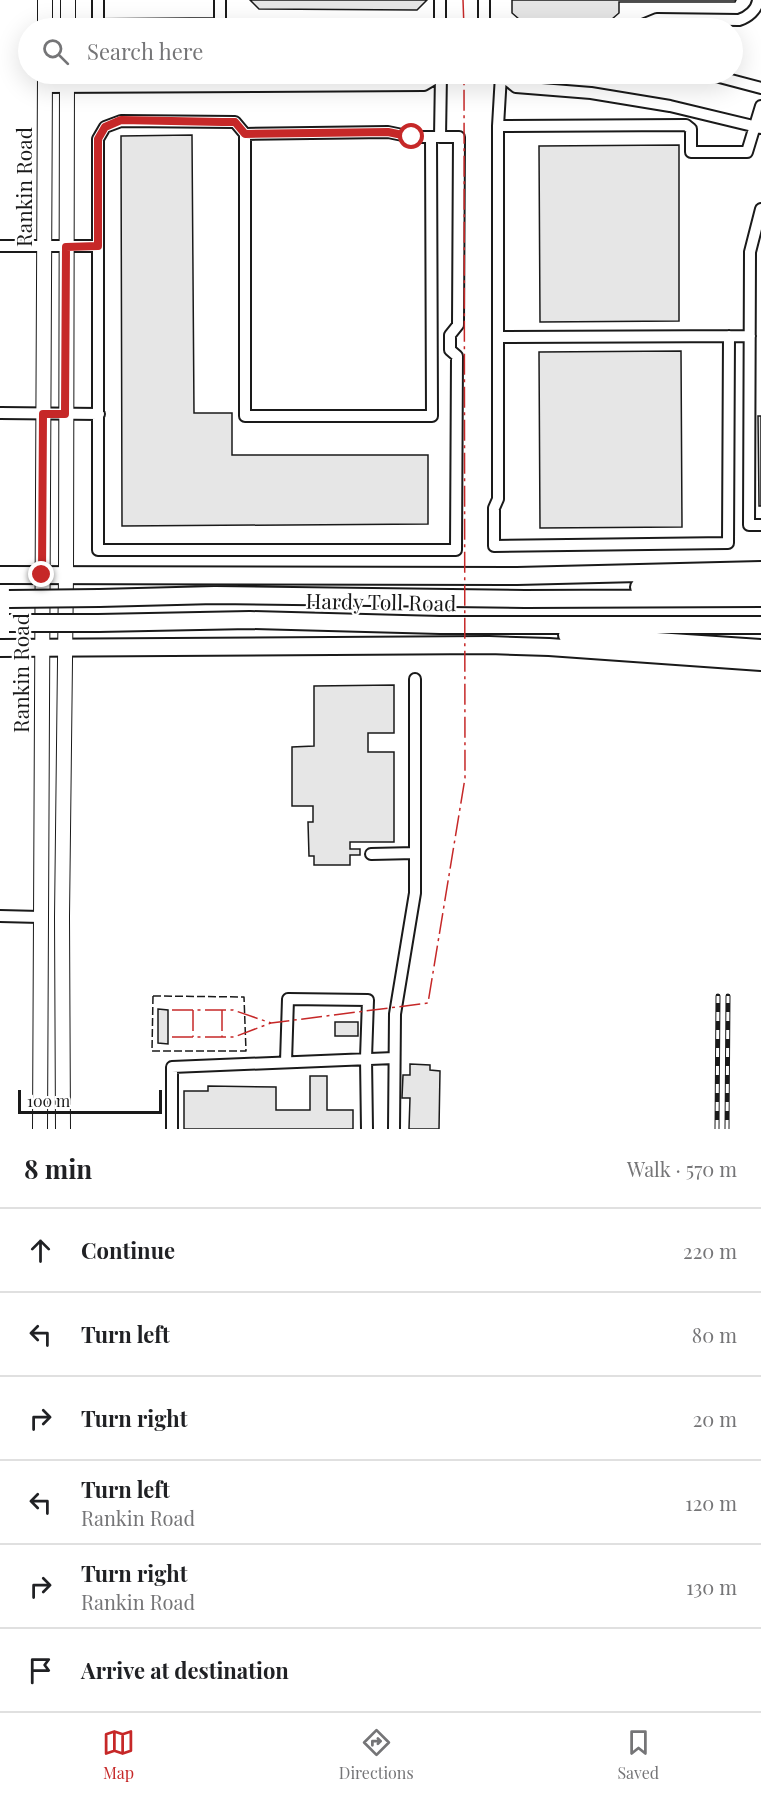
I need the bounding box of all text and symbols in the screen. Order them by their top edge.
search box [18,18,743,84]
icon: search [39,35,72,68]
text: Search here [87,36,203,66]
route start [398,123,424,149]
street label: Rankin Road [9,127,37,247]
route end [28,561,54,587]
street label: Hardy Toll Road [305,586,457,616]
street label: Rankin Road [6,613,34,733]
scale bar [18,1087,162,1114]
text: 100 m [27,1090,70,1111]
text: 8 min [24,1151,92,1186]
text: Walk · 570 m [627,1155,737,1182]
icon: ahead [24,1234,57,1267]
text: Continue [81,1235,175,1265]
text: 220 m [683,1237,737,1264]
icon: left [24,1318,57,1351]
text: Turn left [81,1319,170,1349]
text: 80 m [692,1321,737,1348]
icon: right [24,1402,57,1435]
text: Turn right [81,1403,187,1433]
text: 20 m [693,1405,737,1432]
text: Turn left [81,1474,170,1504]
icon: left [24,1486,57,1519]
text: 120 m [685,1489,737,1516]
text: Rankin Road [81,1504,195,1531]
text: Turn right [81,1558,187,1588]
icon: right [24,1570,57,1603]
text: 130 m [686,1573,737,1600]
text: Rankin Road [81,1588,195,1615]
icon: arrive [24,1654,57,1687]
text: Arrive at destination [81,1655,289,1685]
tab: Map [102,1726,135,1783]
tab: Directions [339,1726,414,1783]
tab: Saved [617,1726,659,1783]

